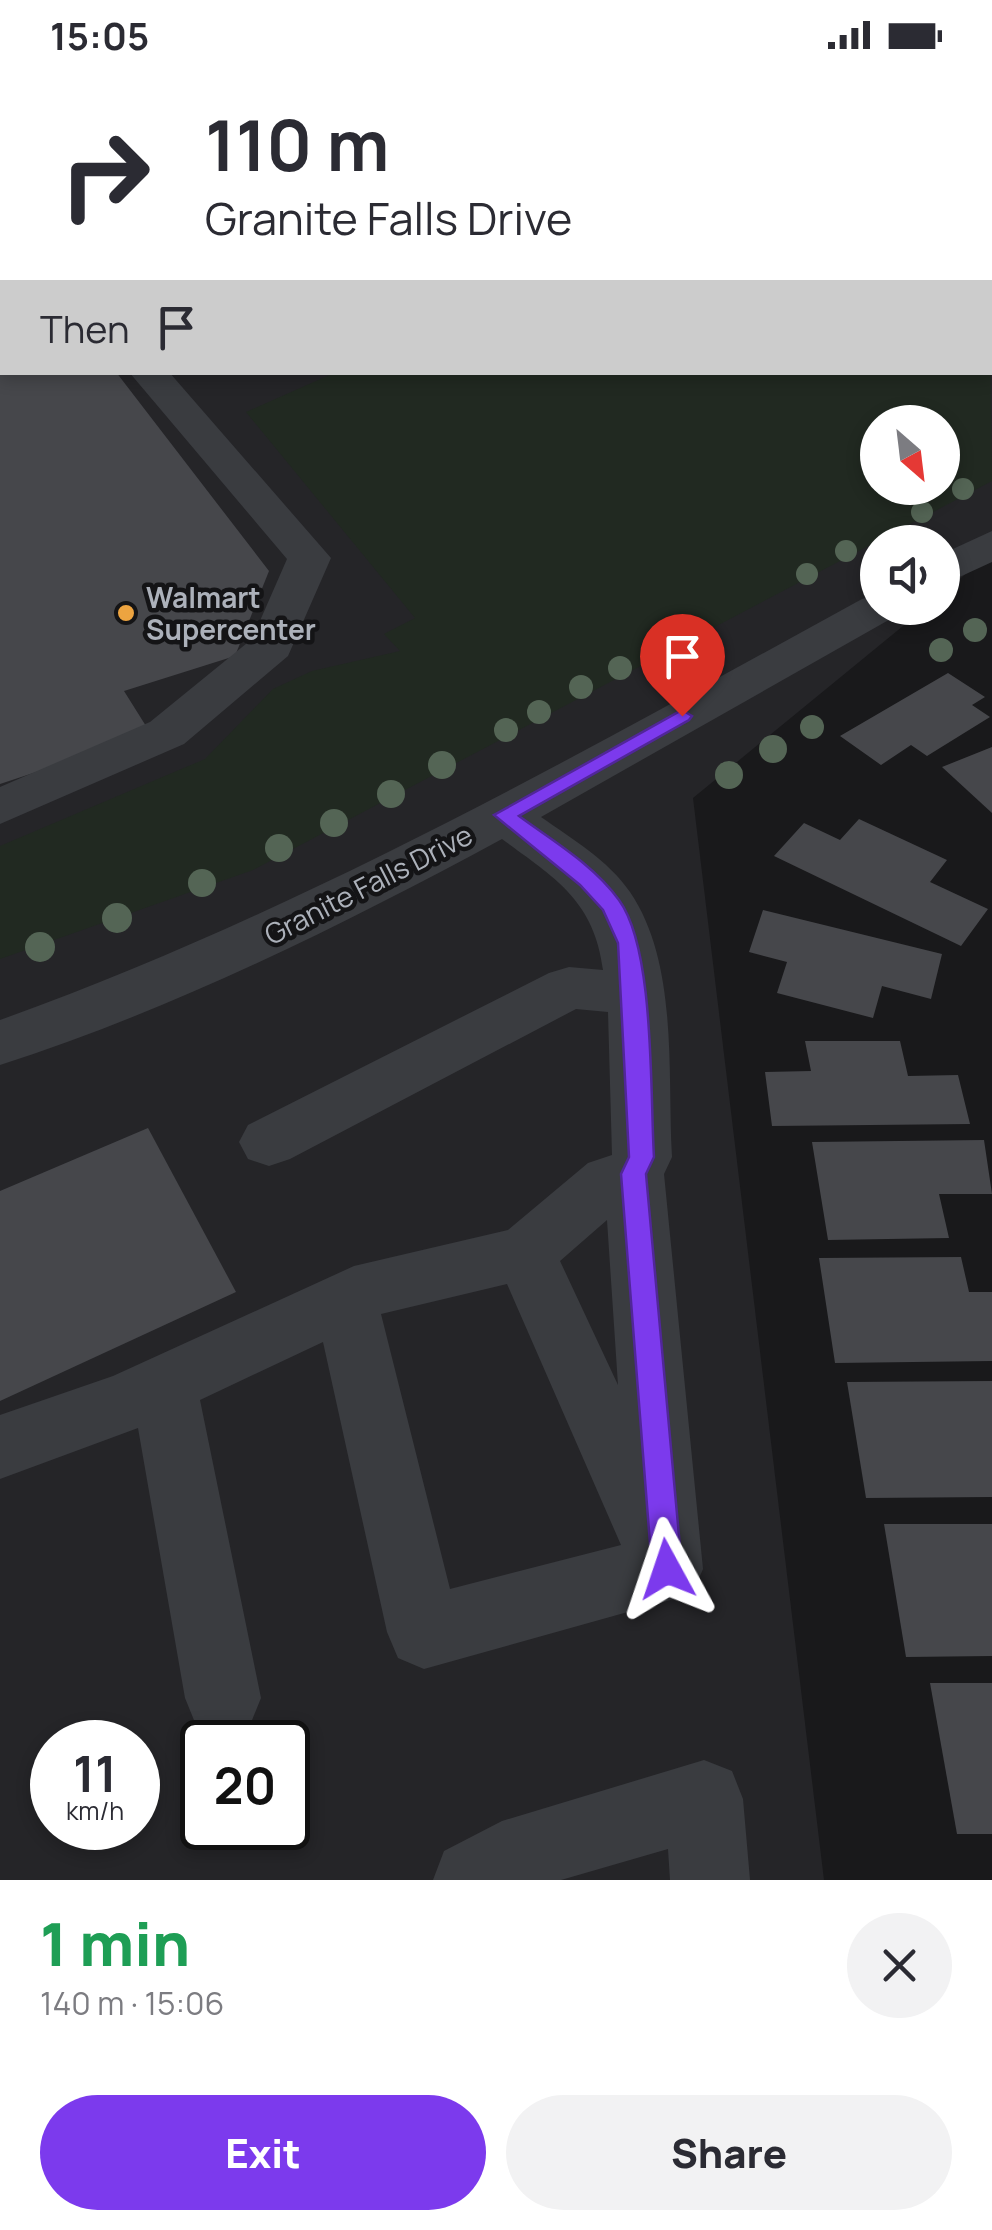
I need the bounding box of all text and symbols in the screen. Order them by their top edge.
text: 15:05 [50,9,149,61]
text: 110 m [205,96,389,192]
icon: right [40,110,170,240]
text: Granite Falls Drive [205,187,572,249]
icon: arrive [149,300,204,355]
text: Then [40,302,129,354]
north arrow [860,405,960,505]
map controls [860,405,960,625]
button: sound [860,525,960,625]
place label: Walmart Supercenter [146,578,316,648]
marker: Walmart Supercenter [115,602,137,624]
pin [640,614,725,717]
icon: arrive [655,629,710,684]
street label: Granite Falls Drive [258,815,478,953]
position arrow [615,1517,719,1621]
speed limit sign: 20 [180,1720,310,1850]
text: 11 [73,1739,117,1807]
text: km/h [66,1793,124,1828]
text: 1 min [40,1902,190,1984]
button: close [847,1913,952,2018]
text: 140 m · 15:06 [40,1981,224,2025]
button: Exit [40,2095,486,2210]
button: Share [506,2095,952,2210]

